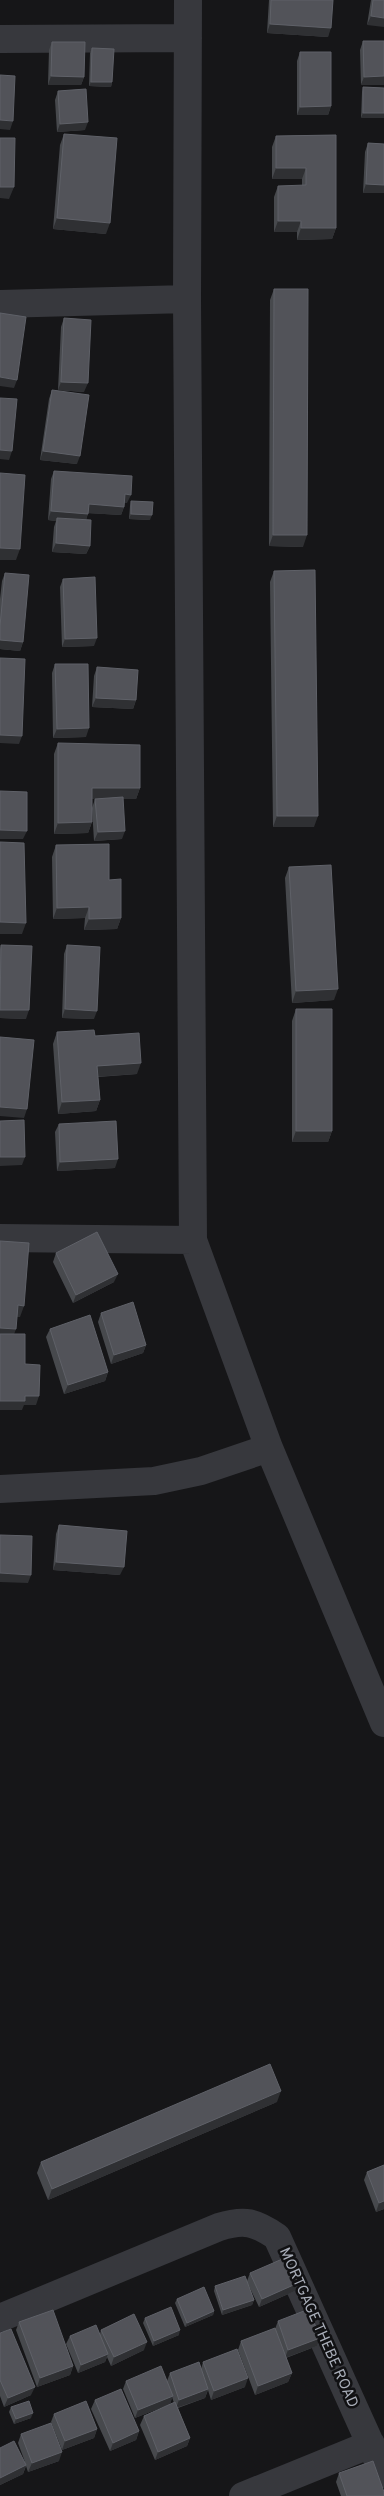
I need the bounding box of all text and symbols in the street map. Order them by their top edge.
street label: MORTGAGE THEBE ROAD [274,2245,362,2411]

